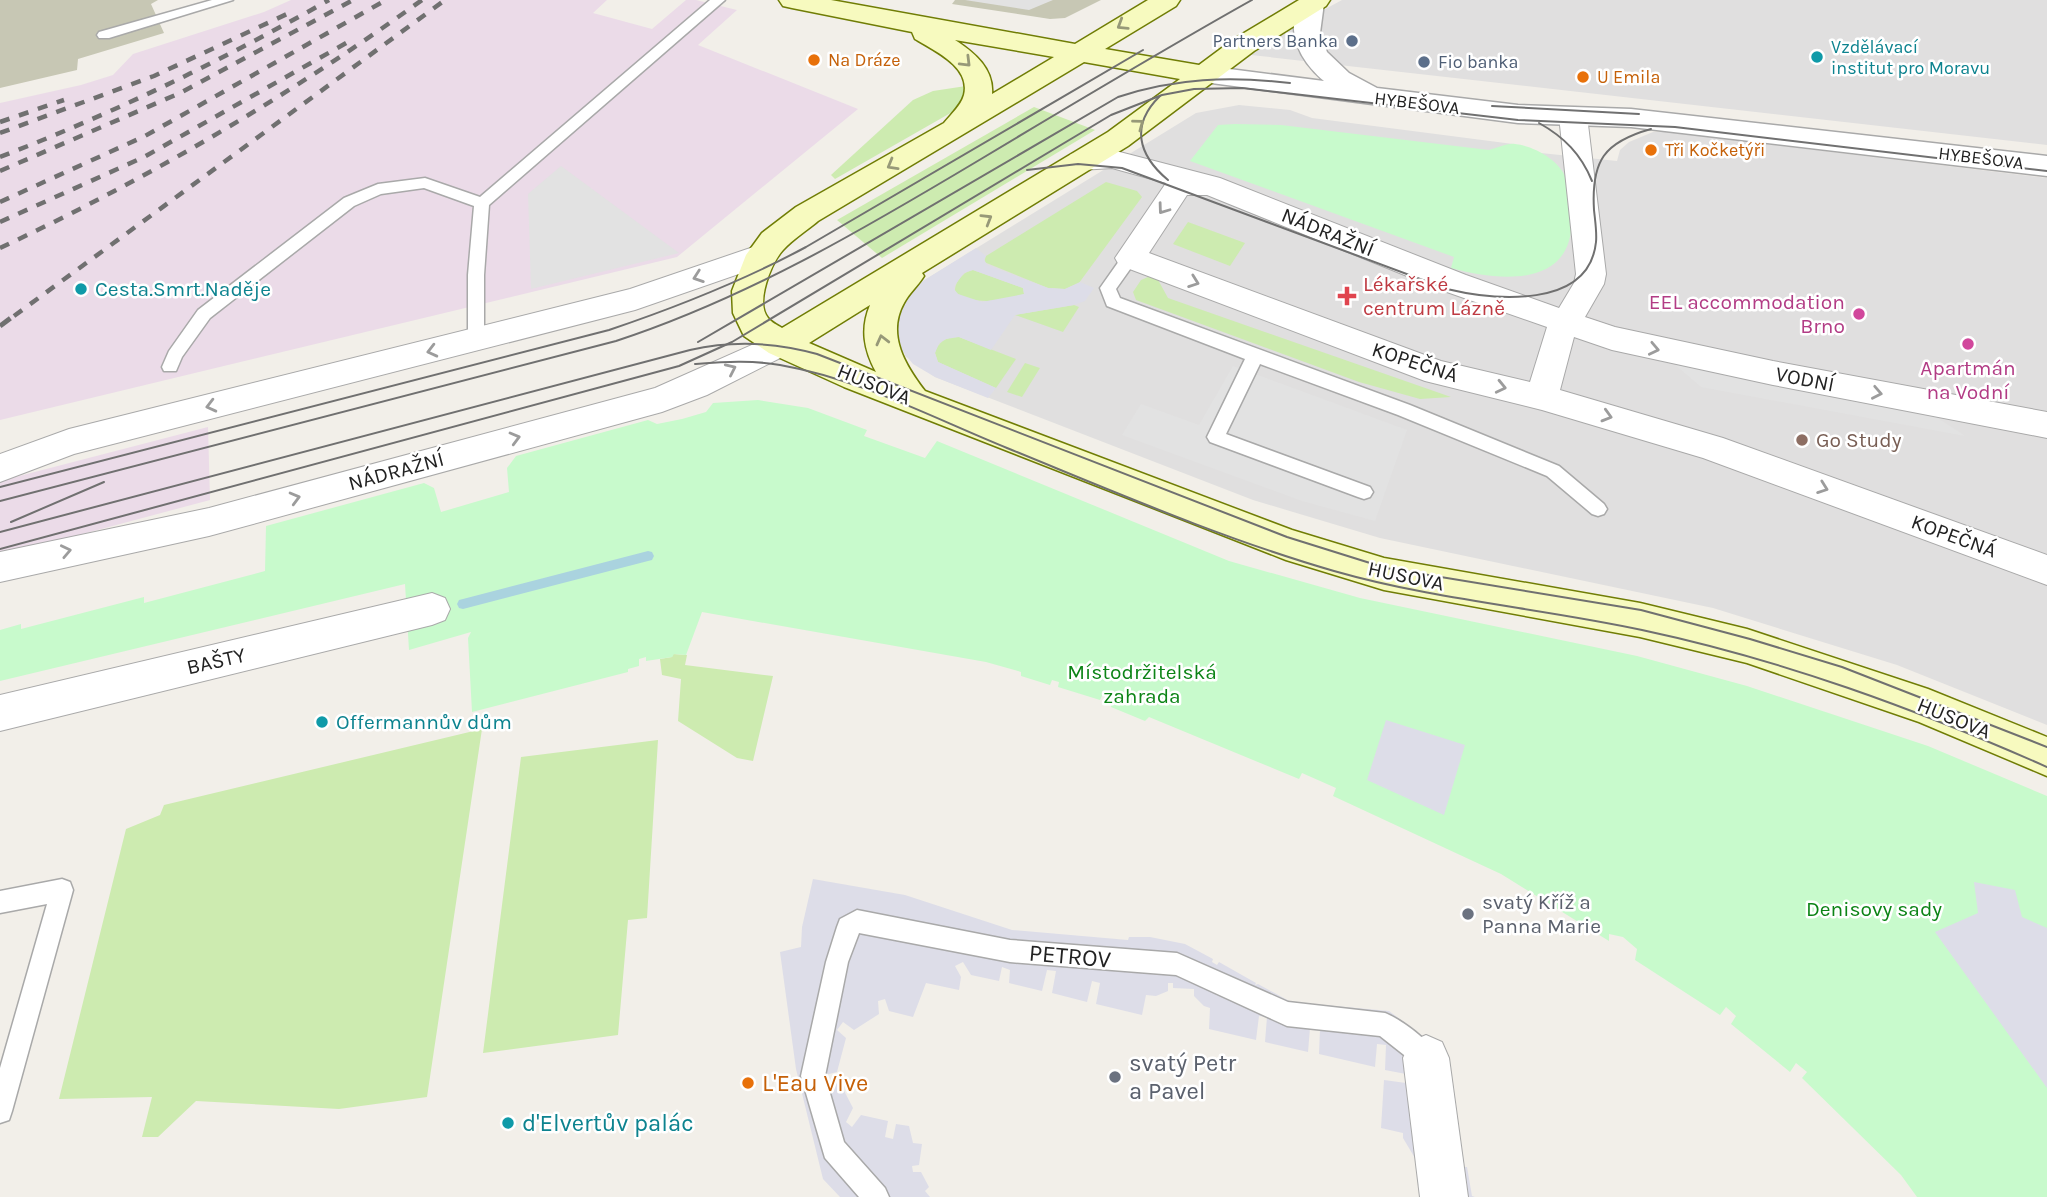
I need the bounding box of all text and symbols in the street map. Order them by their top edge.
one-way arrow [1117,17,1130,30]
place label: Partners Banka [1212,30,1338,52]
marker: Partners Banka [1344,33,1360,49]
place label: Vzdělávací institut pro Moravu [1831,36,1990,79]
place label: Na Dráze [828,49,901,71]
marker: Vzdělávací institut pro Moravu [1809,49,1825,65]
place label: Fio banka [1438,51,1518,73]
marker: Na Dráze [806,52,822,68]
one-way arrow [958,54,971,67]
marker: Fio banka [1416,54,1432,70]
place label: U Emila [1597,66,1660,88]
marker: U Emila [1575,69,1591,85]
street label: HYBEŠOVA [1373,87,1461,119]
one-way arrow [1131,120,1143,132]
place label: Tři Kočketýři [1665,139,1765,161]
marker: Tři Kočketýři [1643,142,1659,158]
street label: HYBEŠOVA [1937,142,2025,174]
one-way arrow [887,157,900,170]
one-way arrow [1159,201,1171,214]
street label: NÁDRAŽNÍ [1278,203,1379,262]
one-way arrow [980,214,993,227]
one-way arrow [692,269,704,283]
place label: Lékařské centrum Lázně [1363,272,1505,320]
one-way arrow [1187,273,1199,287]
place label: Cesta.Smrt.Naděje [95,277,271,301]
marker: Cesta.Smrt.Naděje [73,281,89,297]
marker: Lékařské centrum Lázně [1337,286,1357,306]
place label: EEL accommodation Brno [1649,290,1845,338]
marker: EEL accommodation Brno [1851,306,1867,322]
one-way arrow [876,335,890,347]
marker: Apartmán na Vodní [1960,336,1976,352]
street label: KOPEČNÁ [1369,337,1461,387]
one-way arrow [1648,340,1660,355]
one-way arrow [426,343,438,357]
place label: Apartmán na Vodní [1920,356,2016,404]
street label: HUSOVA [834,358,914,410]
street label: VODNÍ [1774,362,1837,397]
one-way arrow [724,363,736,377]
one-way arrow [1495,379,1507,393]
one-way arrow [1871,385,1883,400]
one-way arrow [205,398,217,412]
one-way arrow [1601,408,1613,422]
place label: Go Study [1816,428,1902,452]
one-way arrow [509,432,521,447]
marker: Go Study [1794,432,1810,448]
street label: NÁDRAŽNÍ [346,446,447,495]
one-way arrow [1816,479,1828,493]
one-way arrow [289,492,301,506]
street label: KOPEČNÁ [1908,509,2000,563]
one-way arrow [60,544,72,559]
street label: HUSOVA [1366,556,1446,596]
street label: BAŠTY [184,642,248,679]
park label: Místodržitelská zahrada [1067,660,1217,708]
street label: HUSOVA [1914,692,1994,744]
place label: Offermannův dům [336,710,512,734]
marker: Offermannův dům [314,714,330,730]
place label: svatý Kříž a Panna Marie [1482,890,1601,938]
park label: Denisovy sady [1806,897,1942,921]
marker: svatý Kříž a Panna Marie [1460,906,1476,922]
street label: PETROV [1028,938,1113,974]
place label: svatý Petr a Pavel [1129,1049,1236,1105]
place label: L'Eau Vive [762,1069,868,1097]
marker: svatý Petr a Pavel [1107,1069,1123,1085]
marker: L'Eau Vive [740,1075,756,1091]
place label: d'Elvertův palác [522,1109,694,1137]
marker: d'Elvertův palác [500,1115,516,1131]

